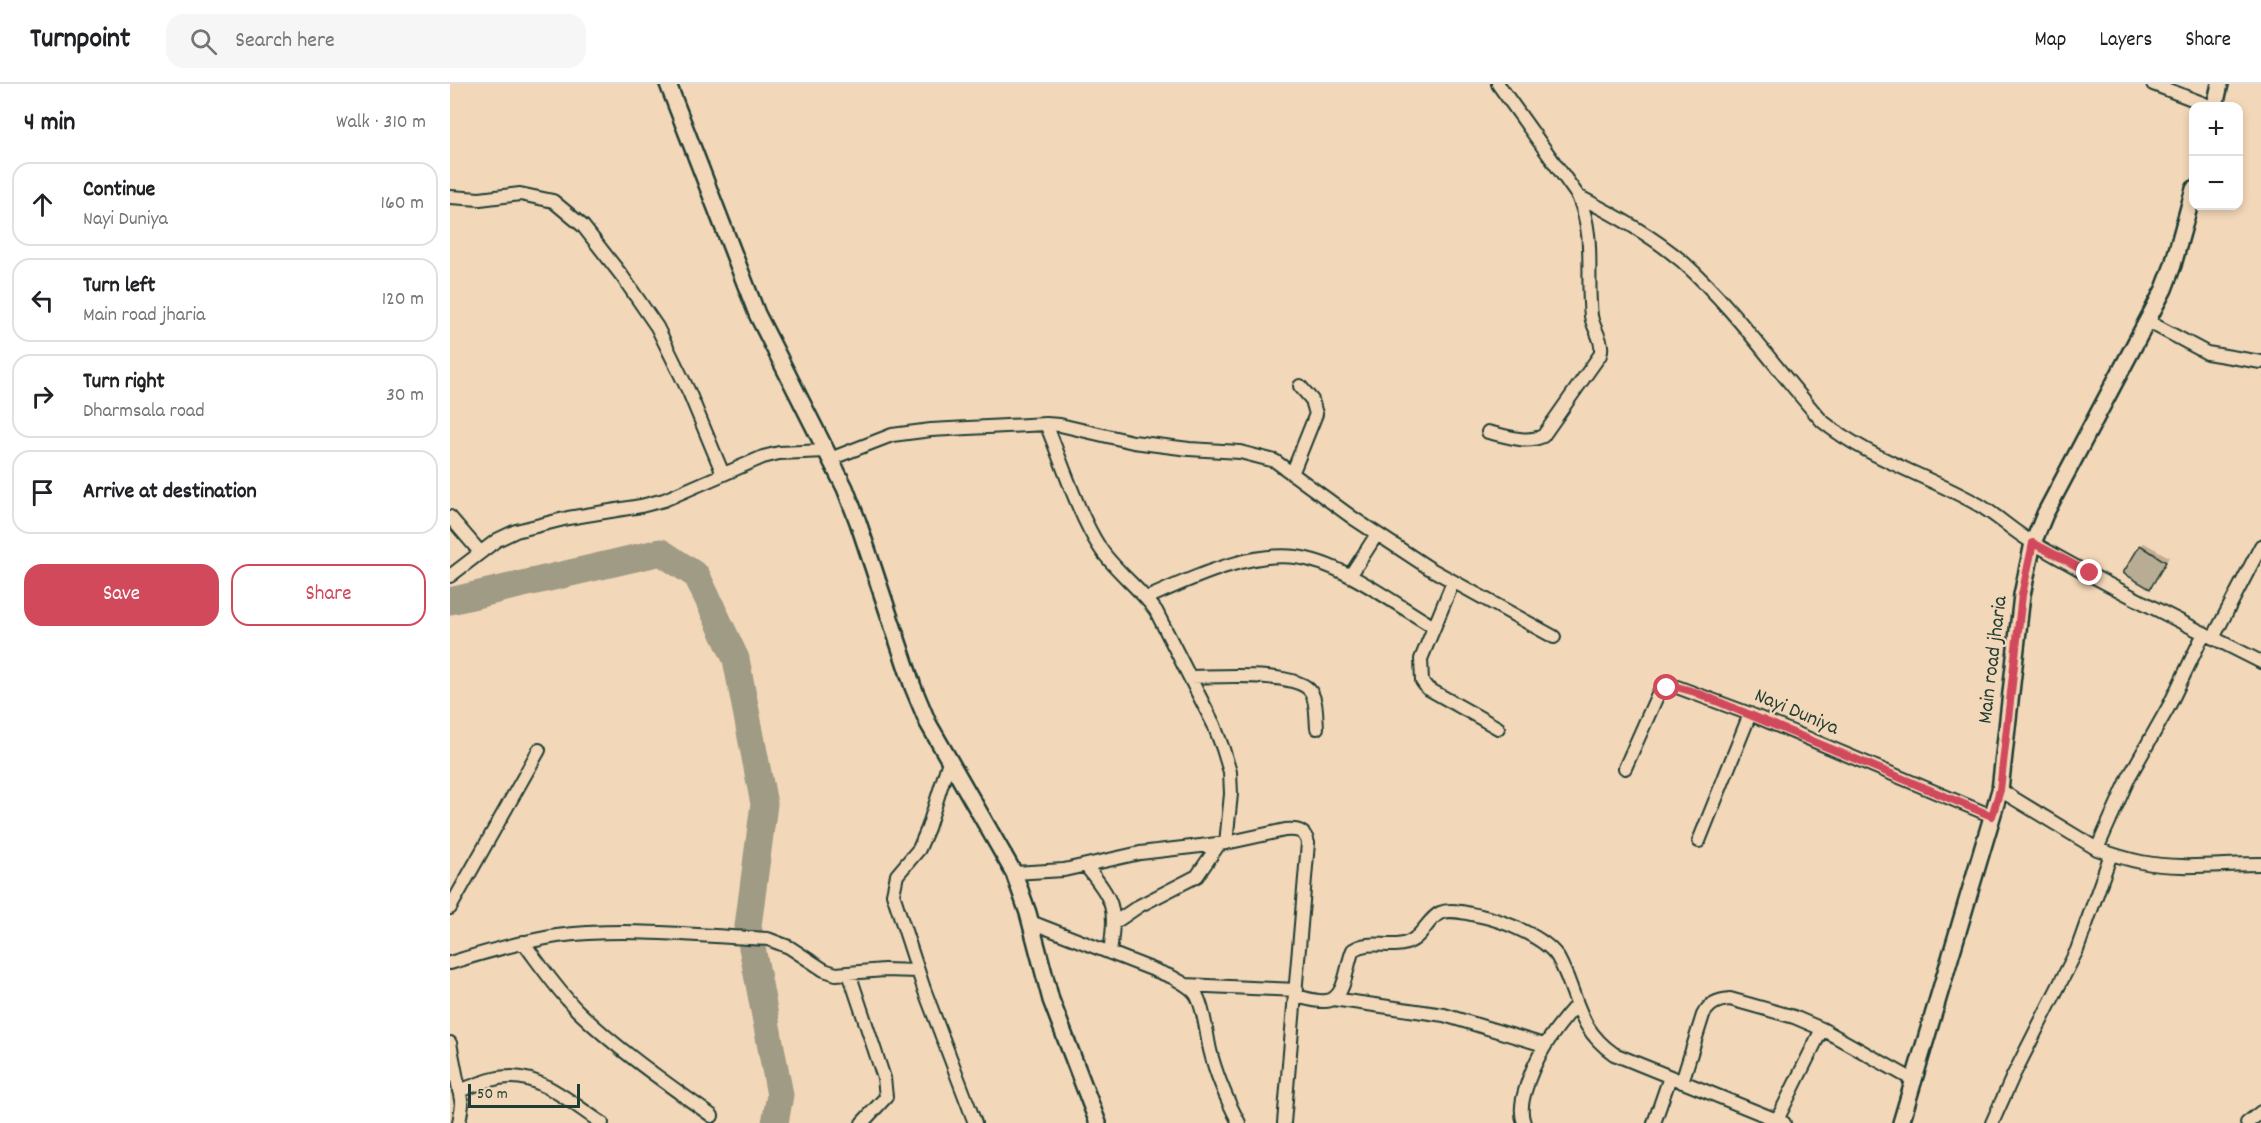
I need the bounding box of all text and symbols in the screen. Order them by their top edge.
search box [166,14,586,68]
text: Turnpoint [30,21,130,61]
icon: search [187,25,220,58]
text: Search here [235,26,335,57]
text: Map [2035,26,2066,56]
text: Layers [2099,26,2152,56]
text: Share [2185,26,2231,56]
map controls [2189,102,2243,210]
button: + [2189,102,2243,156]
text: 4 min [24,105,75,142]
text: Walk · 310 m [336,109,426,137]
button: − [2189,156,2243,210]
text: Continue [83,175,155,206]
icon: ahead [26,188,59,221]
text: 160 m [381,190,424,218]
text: Nayi Duniya [83,206,168,234]
text: Turn left [83,271,155,302]
icon: left [26,284,59,317]
text: 120 m [382,286,424,314]
text: Main road jharia [83,302,205,330]
text: Turn right [83,367,165,398]
icon: right [26,380,59,413]
text: 30 m [386,382,424,410]
text: Dharmsala road [83,398,205,426]
icon: arrive [26,476,59,509]
text: Arrive at destination [83,477,257,508]
route end [2076,559,2102,585]
button: Save [24,564,219,626]
button: Share [231,564,426,626]
street label: Main road jharia [1971,593,2017,726]
route start [1653,674,1679,700]
street label: Nayi Duniya [1749,682,1844,745]
scale bar [468,1081,580,1108]
text: 50 m [477,1083,508,1106]

